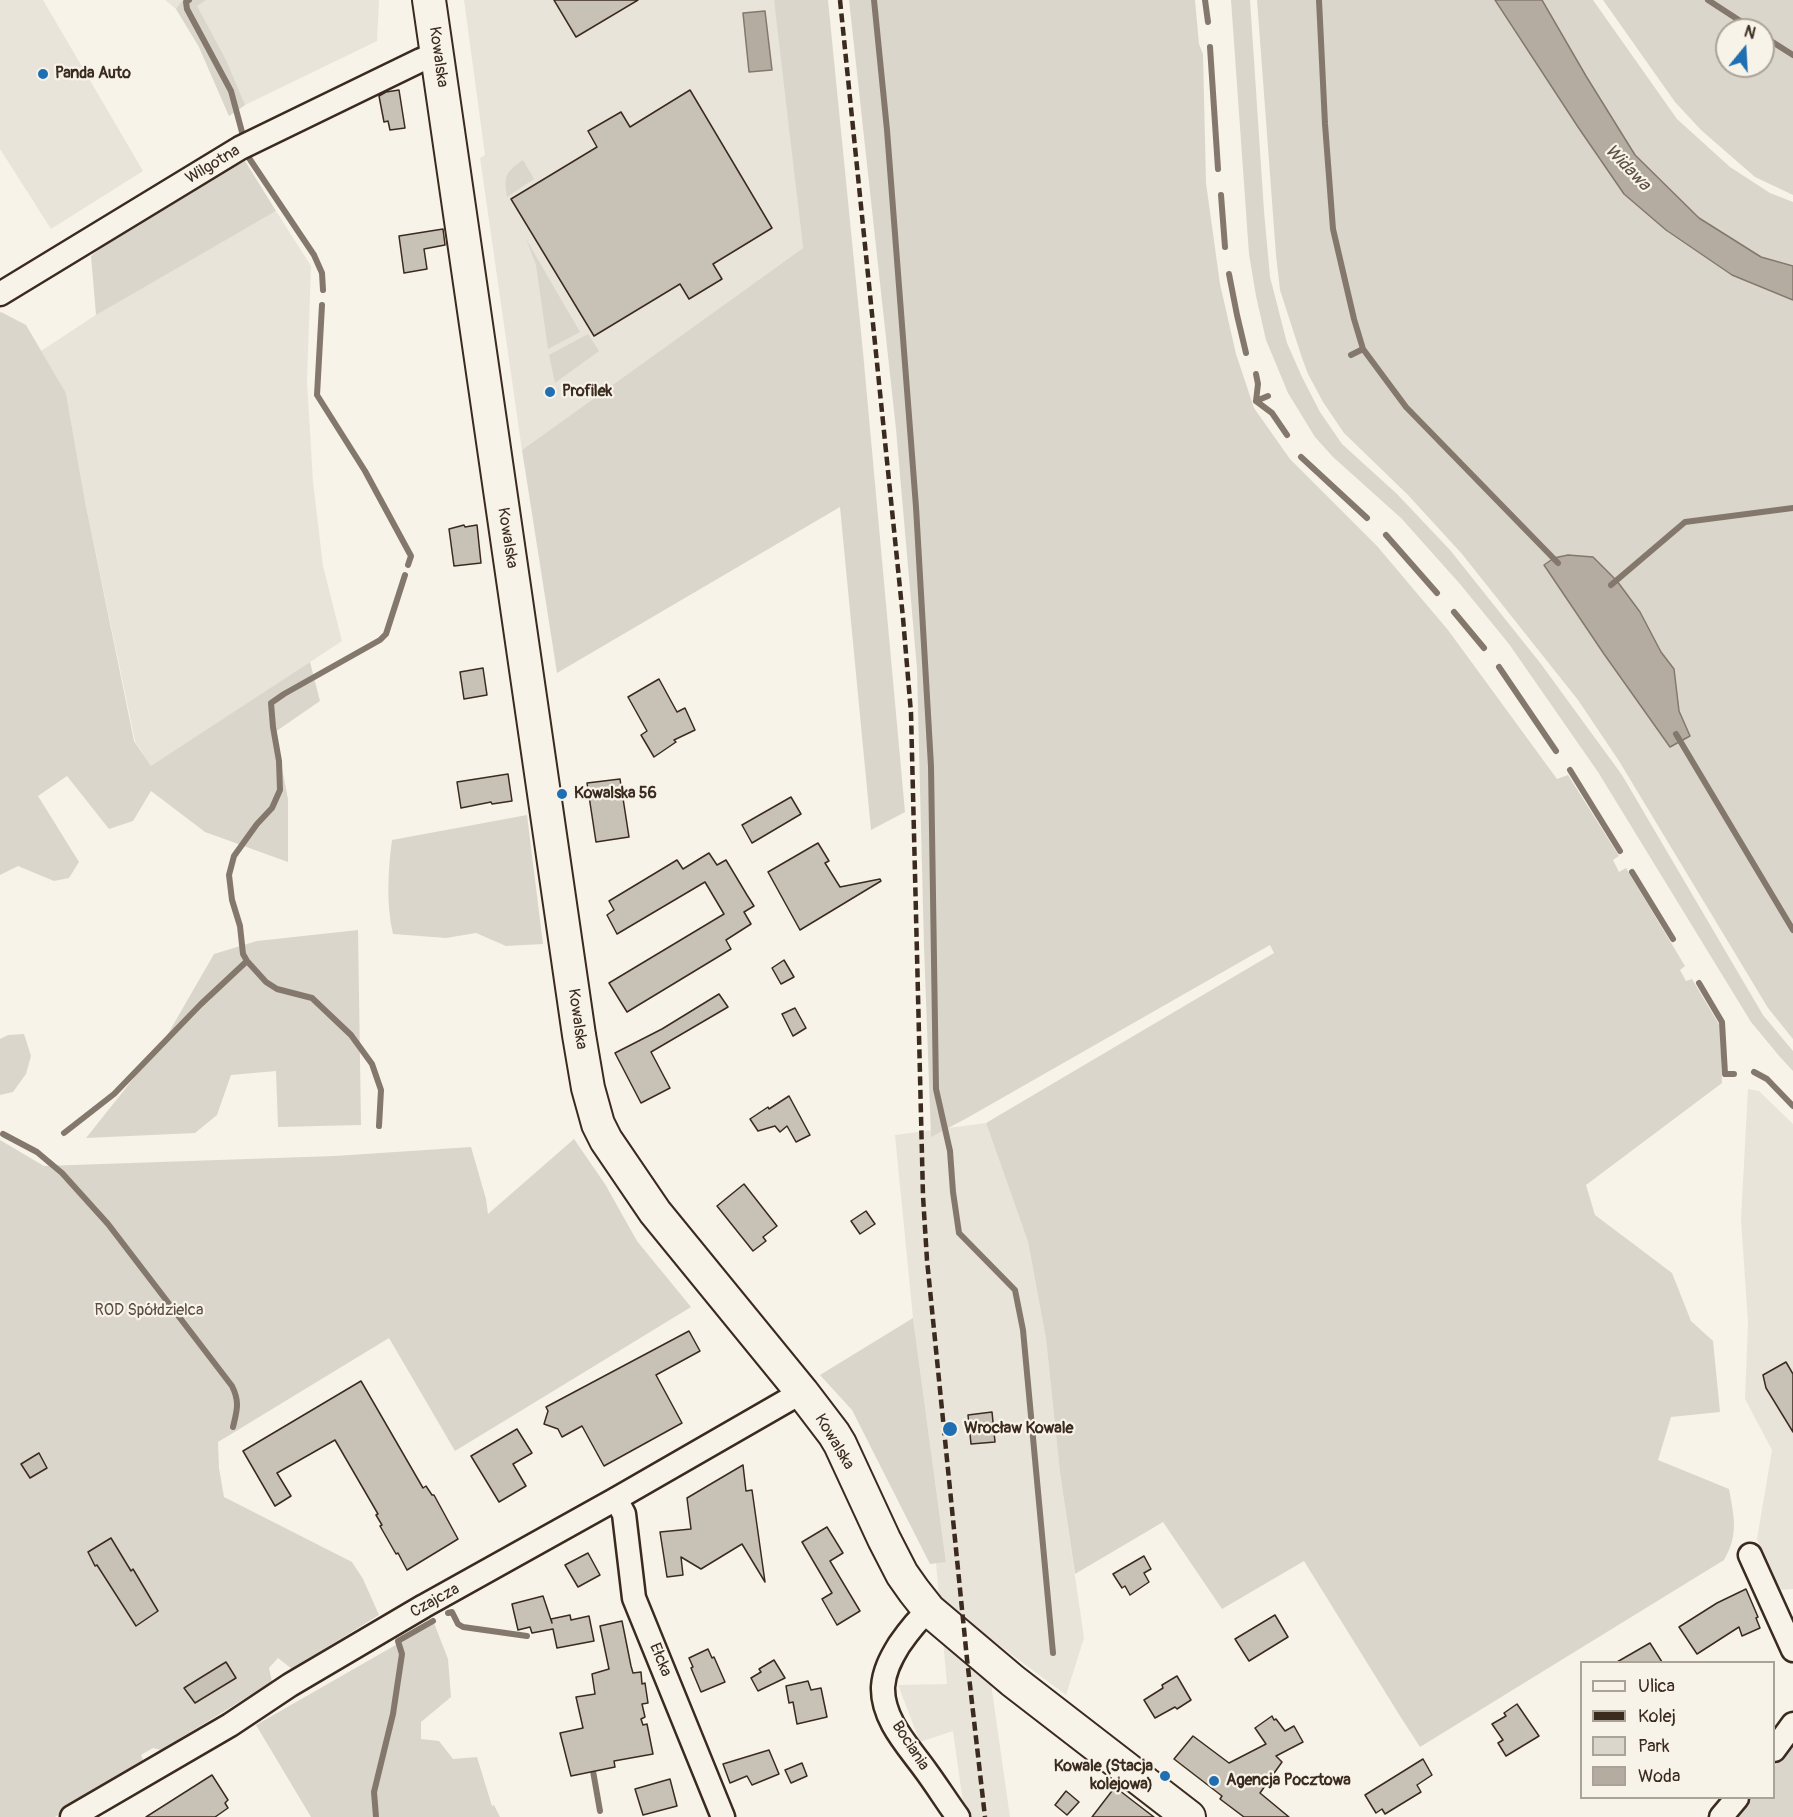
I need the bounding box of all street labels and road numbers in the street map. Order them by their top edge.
street label: Kowalska [424,25,452,89]
street label: Wilgotna [182,141,244,189]
street label: Kowalska [493,506,521,570]
street label: Kowalska [563,987,591,1051]
street label: Kowalska [810,1411,858,1473]
street label: Czajcza [407,1580,463,1622]
street label: Ełcka [645,1640,675,1680]
street label: Bociania [887,1718,933,1774]

